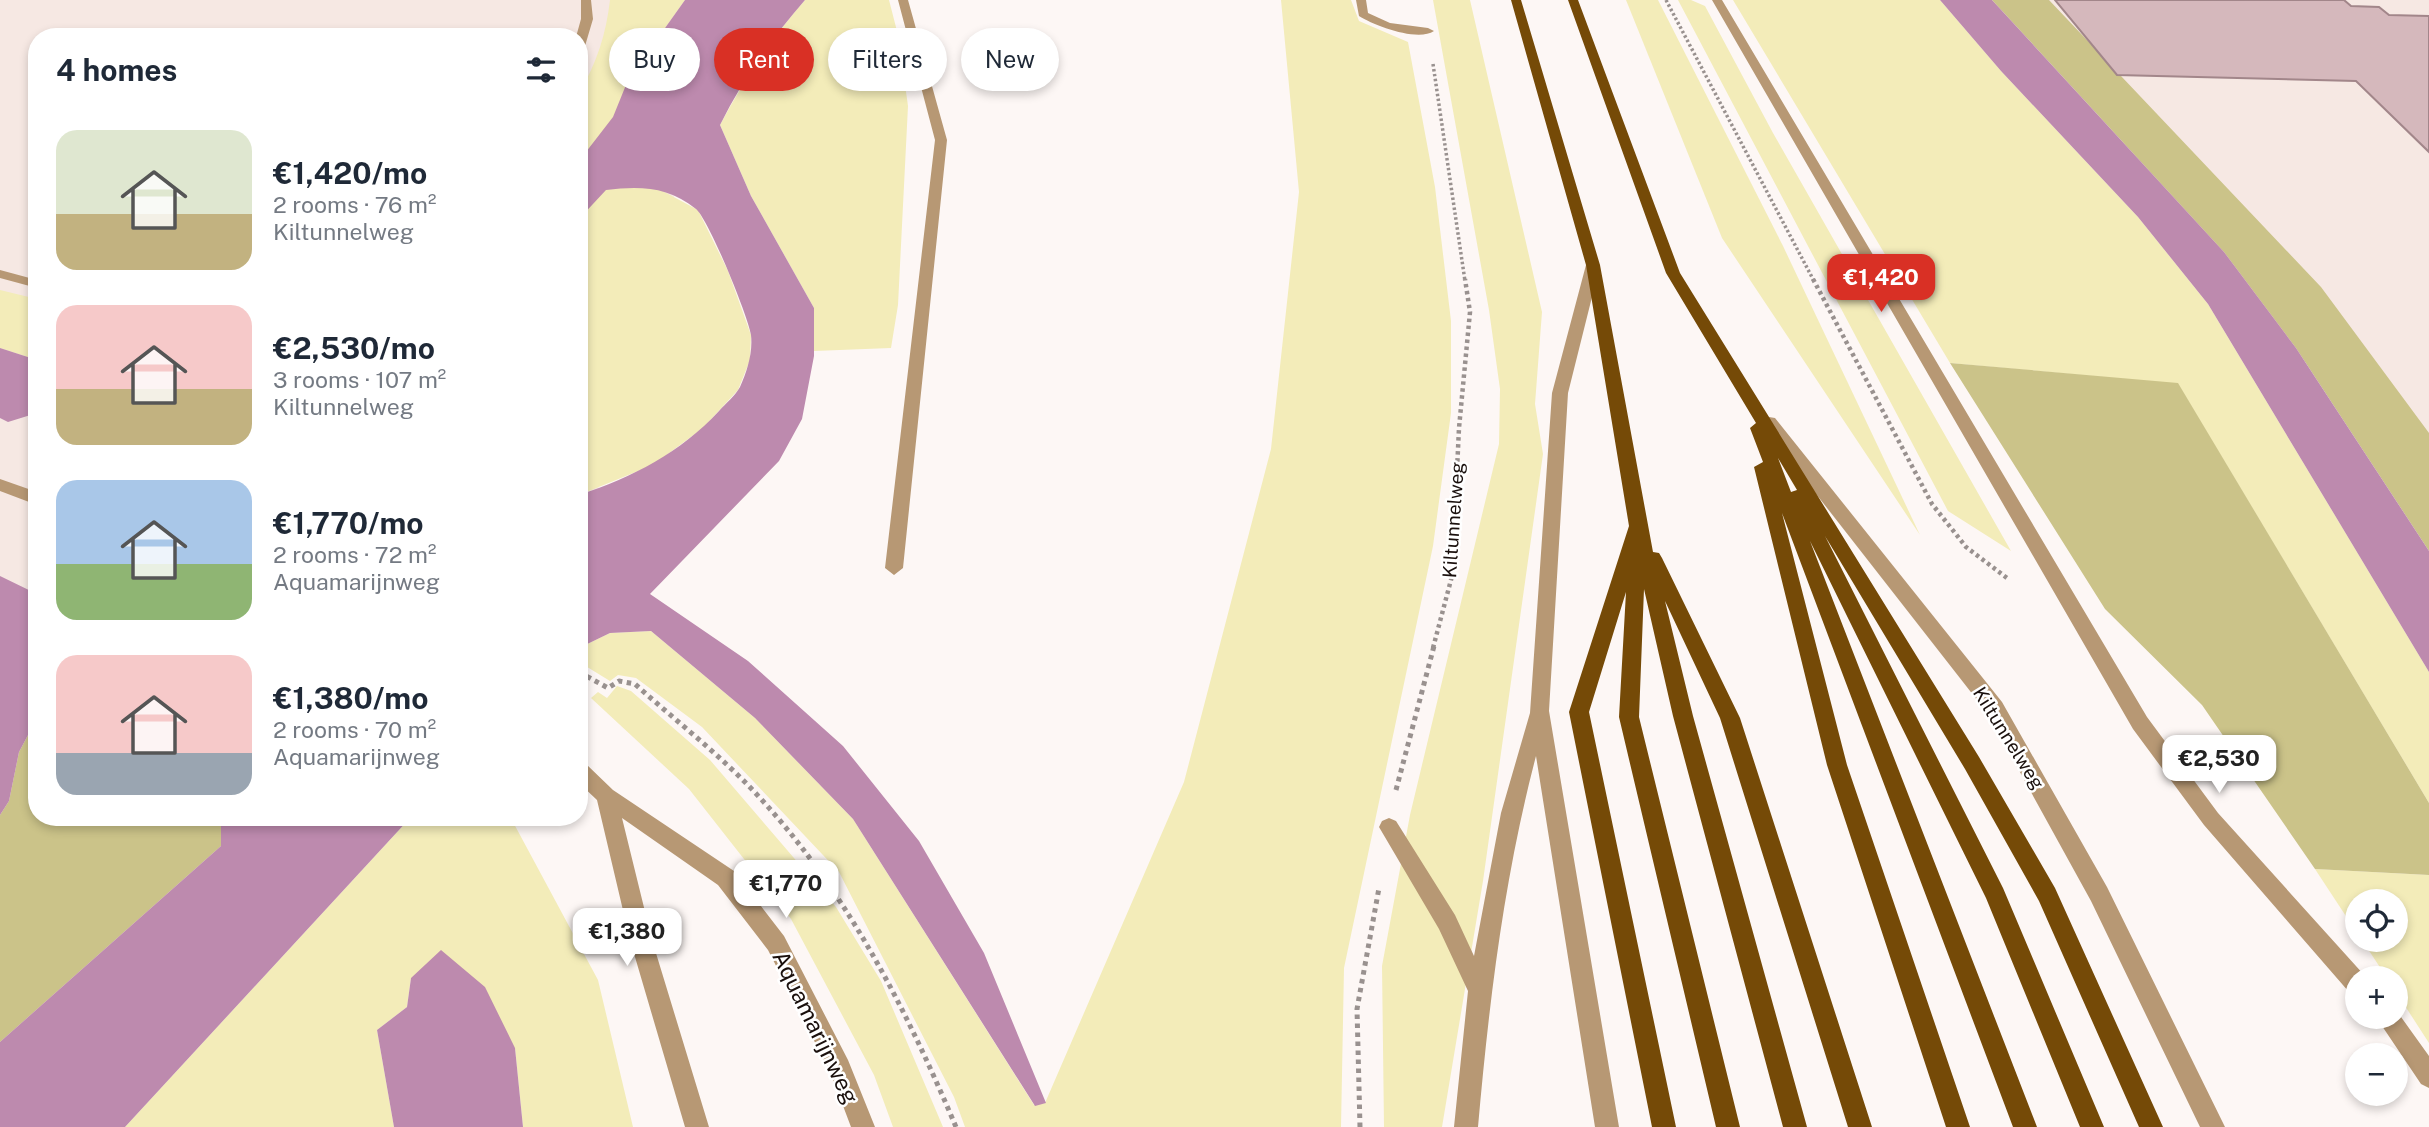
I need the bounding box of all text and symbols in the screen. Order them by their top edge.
chip: Buy [609,28,700,91]
chip: Rent [714,28,814,91]
chip: Filters [828,28,947,91]
chip: New [961,28,1059,91]
icon: filters [522,51,560,89]
text: 4 homes [56,52,177,88]
text: €1,420/mo [273,155,427,191]
icon: home [112,158,196,242]
text: 2 rooms · 76 m² [273,191,436,218]
text: Kiltunnelweg [273,218,414,245]
pin: €1,420 [1824,254,1938,314]
text: €1,420 [1843,263,1919,290]
text: €2,530/mo [273,330,435,366]
icon: home [112,333,196,417]
text: 3 rooms · 107 m² [273,366,446,393]
text: Kiltunnelweg [273,393,414,420]
street label: Kiltunnelweg [1438,461,1468,579]
text: €1,770/mo [273,505,424,541]
icon: home [112,508,196,592]
text: 2 rooms · 72 m² [273,541,436,568]
text: Aquamarijnweg [273,568,440,595]
text: €1,380/mo [273,680,428,716]
icon: home [112,683,196,767]
street label: Kiltunnelweg [1969,683,2049,793]
text: 2 rooms · 70 m² [273,716,436,743]
pin: €2,530 [2162,736,2276,795]
text: Aquamarijnweg [273,743,440,770]
text: €2,530 [2178,744,2260,771]
pin: €1,770 [729,860,843,920]
text: €1,770 [750,869,822,896]
map controls [2345,889,2408,1106]
button: locate [2345,889,2408,952]
pin: €1,380 [570,908,684,968]
text: €1,380 [589,917,665,944]
street label: Aquamarijnweg [767,946,865,1108]
button: + [2345,966,2408,1029]
button: − [2345,1043,2408,1106]

